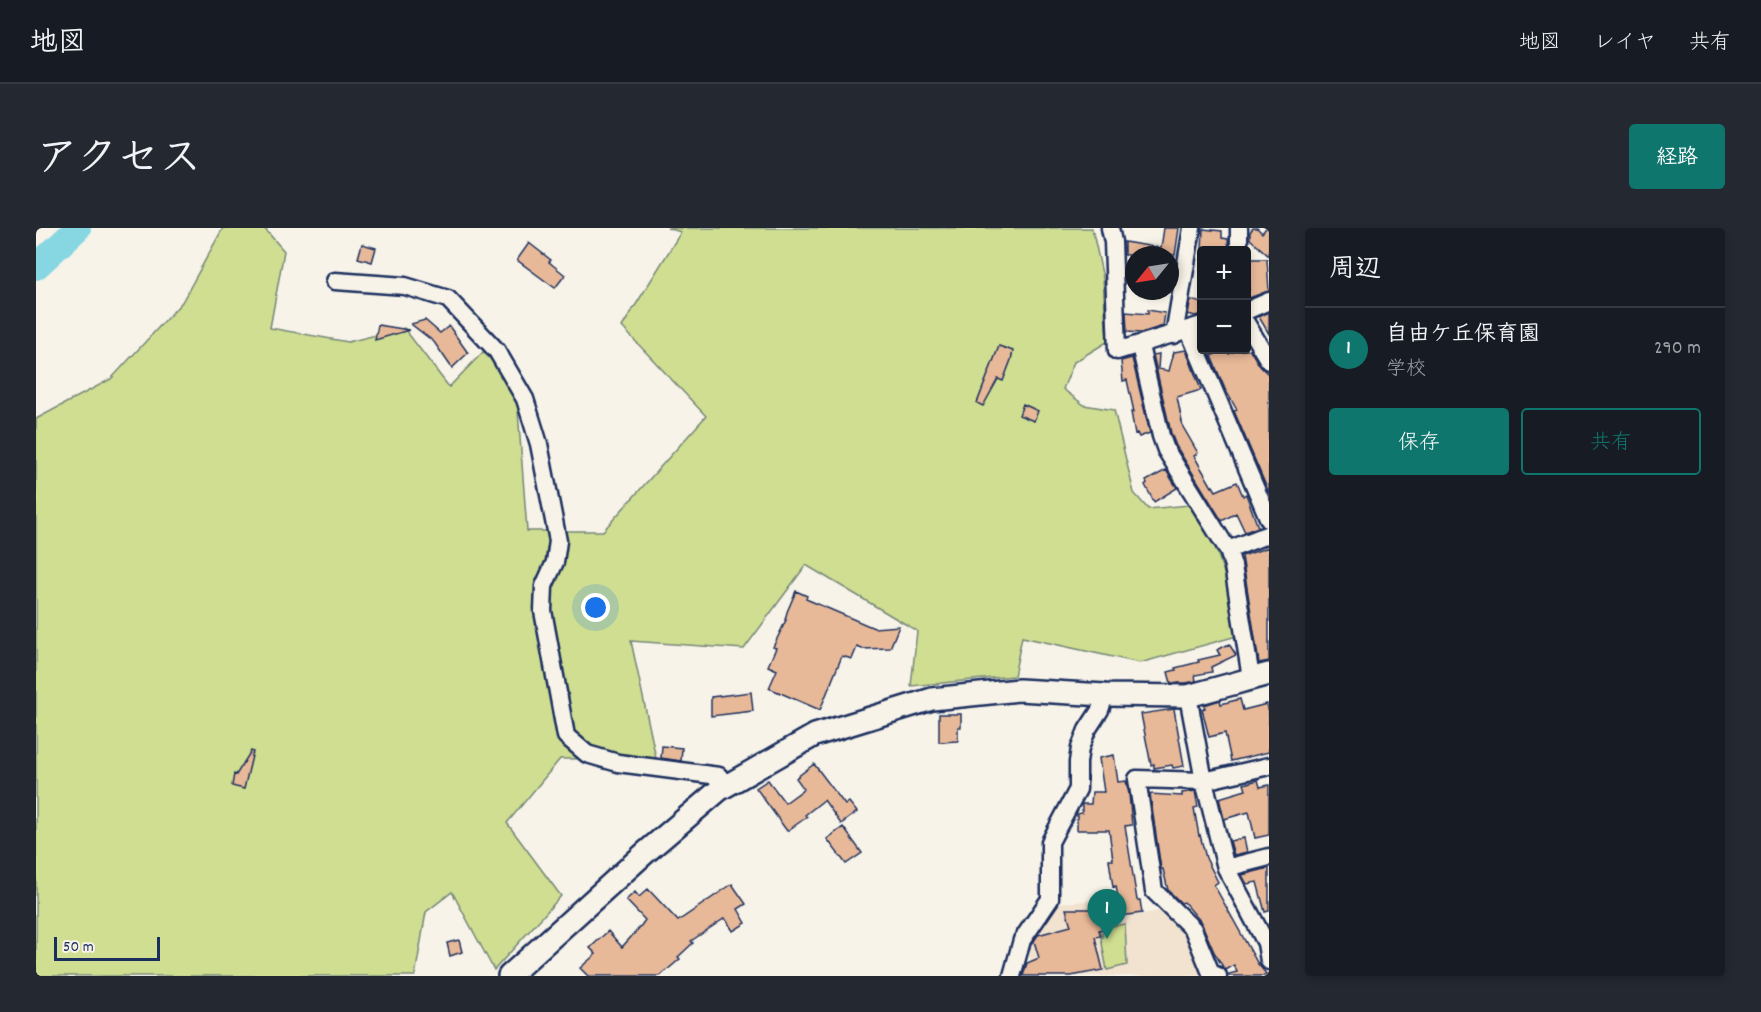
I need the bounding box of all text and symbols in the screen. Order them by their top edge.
text: 地図 [30,25,86,65]
text: 地図 [1519,29,1561,59]
text: レイヤ [1594,29,1656,59]
text: 共有 [1689,29,1731,59]
button: 経路 [1629,124,1725,189]
text: アクセス [36,132,201,192]
north arrow [1125,246,1179,300]
map controls [1197,246,1251,354]
button: + [1197,246,1251,300]
text: 周辺 [1329,252,1381,289]
button: − [1197,300,1251,354]
text: 自由ケ丘保育園 [1386,320,1540,351]
text: 1 [1346,335,1351,363]
text: 290 m [1654,335,1701,363]
text: 学校 [1386,356,1426,384]
button: 保存 [1329,408,1509,475]
button: 共有 [1521,408,1701,475]
your location [581,593,610,622]
pin: 1 [1088,890,1126,939]
scale bar [54,934,160,962]
text: 50 m [63,936,94,959]

